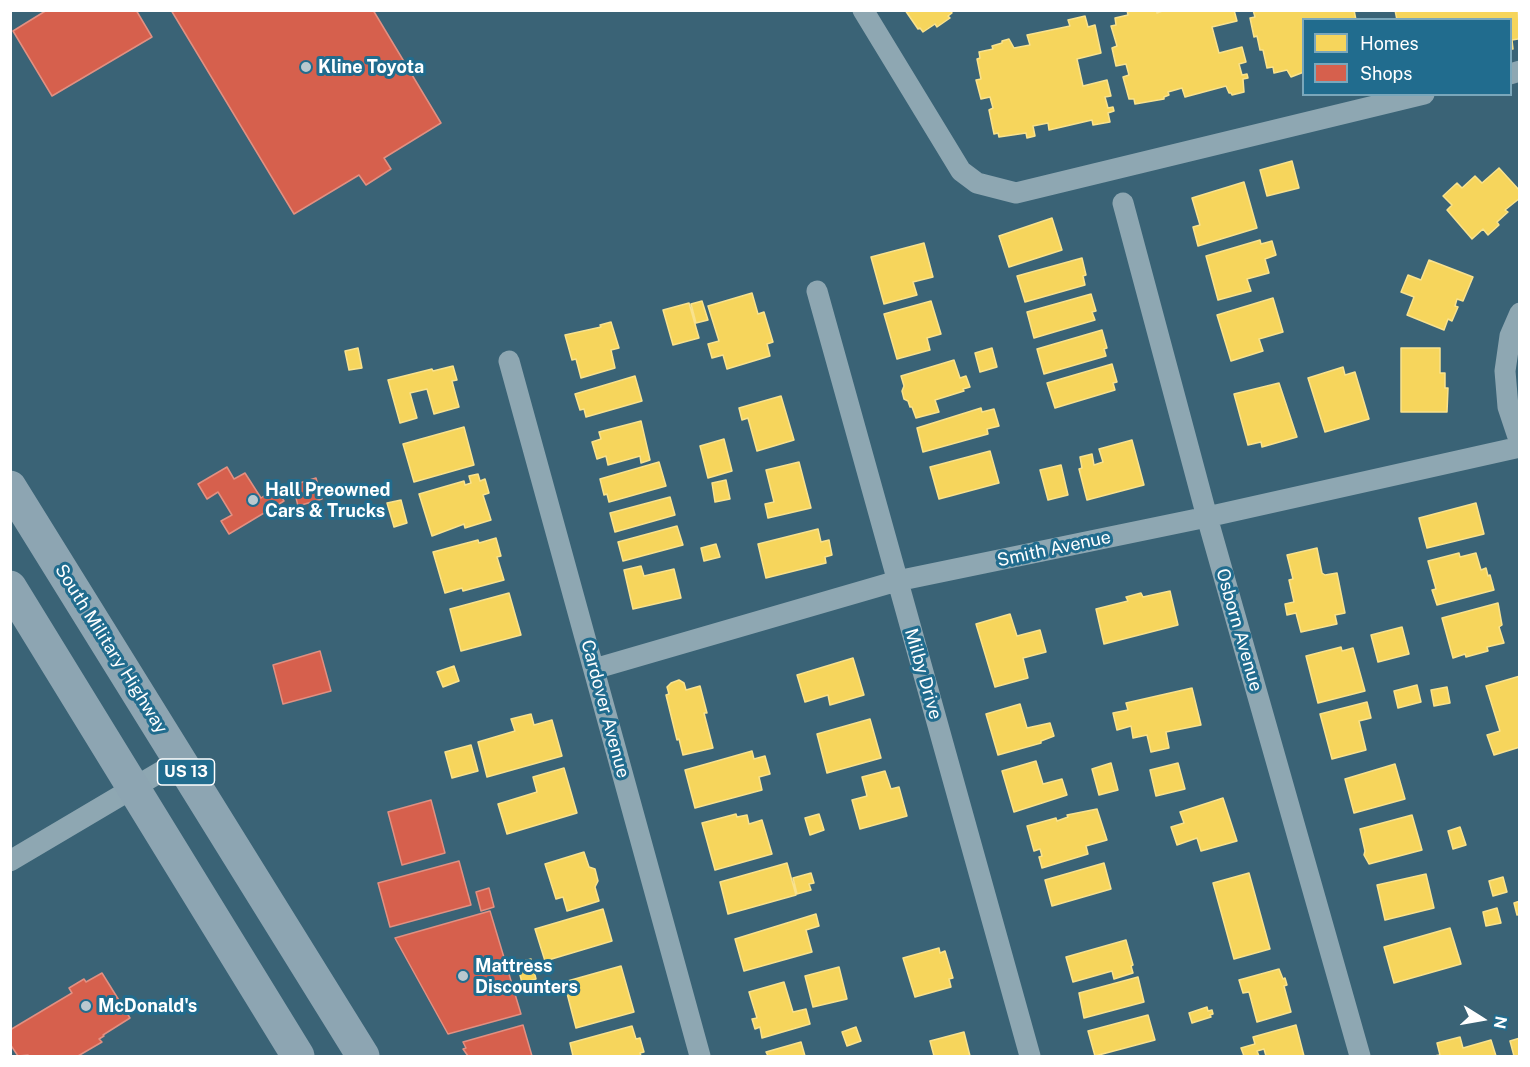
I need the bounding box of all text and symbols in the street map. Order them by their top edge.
legend [1302,18,1512,96]
text: Homes [1360,33,1419,54]
place label: Kline Toyota [318,56,424,78]
marker: Kline Toyota [299,60,313,74]
text: Shops [1360,63,1412,84]
place label: Hall Preowned Cars & Trucks [265,479,390,522]
marker: Hall Preowned Cars & Trucks [246,493,260,507]
street label: Smith Avenue [995,526,1113,572]
street label: South Military Highway [50,560,172,738]
street label: Osborn Avenue [1211,566,1267,694]
street label: Milby Drive [900,626,946,722]
street label: Cardover Avenue [576,638,634,780]
road number: US 13 [158,759,214,785]
place label: Mattress Discounters [475,955,578,998]
marker: Mattress Discounters [456,969,470,983]
north arrow [1452,989,1512,1049]
place label: McDonald's [98,995,197,1017]
marker: McDonald's [79,999,93,1013]
text: N [1490,1015,1511,1030]

